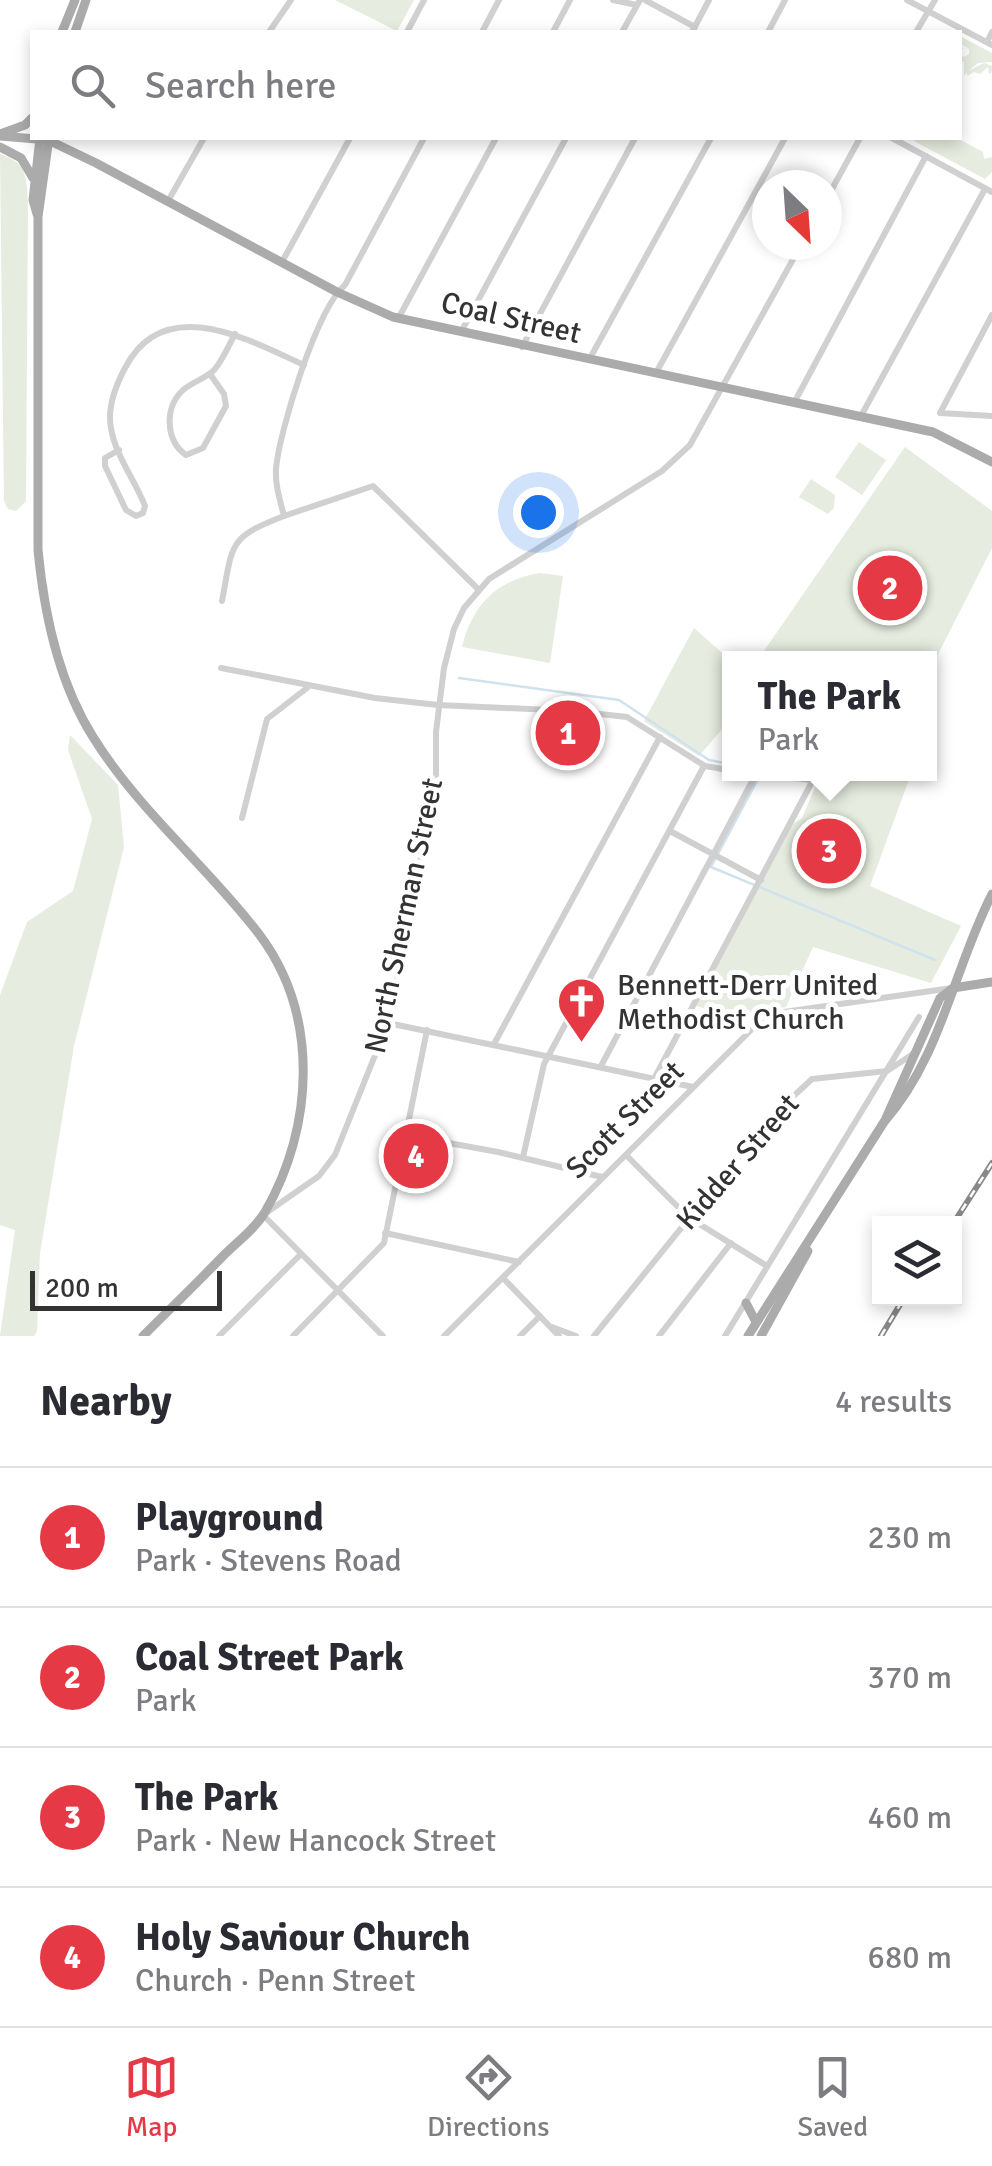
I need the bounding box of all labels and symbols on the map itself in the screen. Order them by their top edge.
north arrow [752,170,842,260]
street label: Coal Street [438,284,584,352]
your location [513,487,564,538]
pin: 2 [858,550,922,626]
pin: 1 [536,696,600,770]
street label: North Sherman Street [357,775,451,1057]
pin: 3 [796,814,862,888]
place label: Bennett-Derr United Methodist Church [617,967,878,1038]
church icon: Bennett-Derr United Methodist Church [556,976,608,1044]
street label: Scott Street [558,1053,692,1187]
street label: Kidder Street [669,1086,807,1238]
pin: 4 [384,1118,448,1194]
scale bar [30,1266,222,1310]

